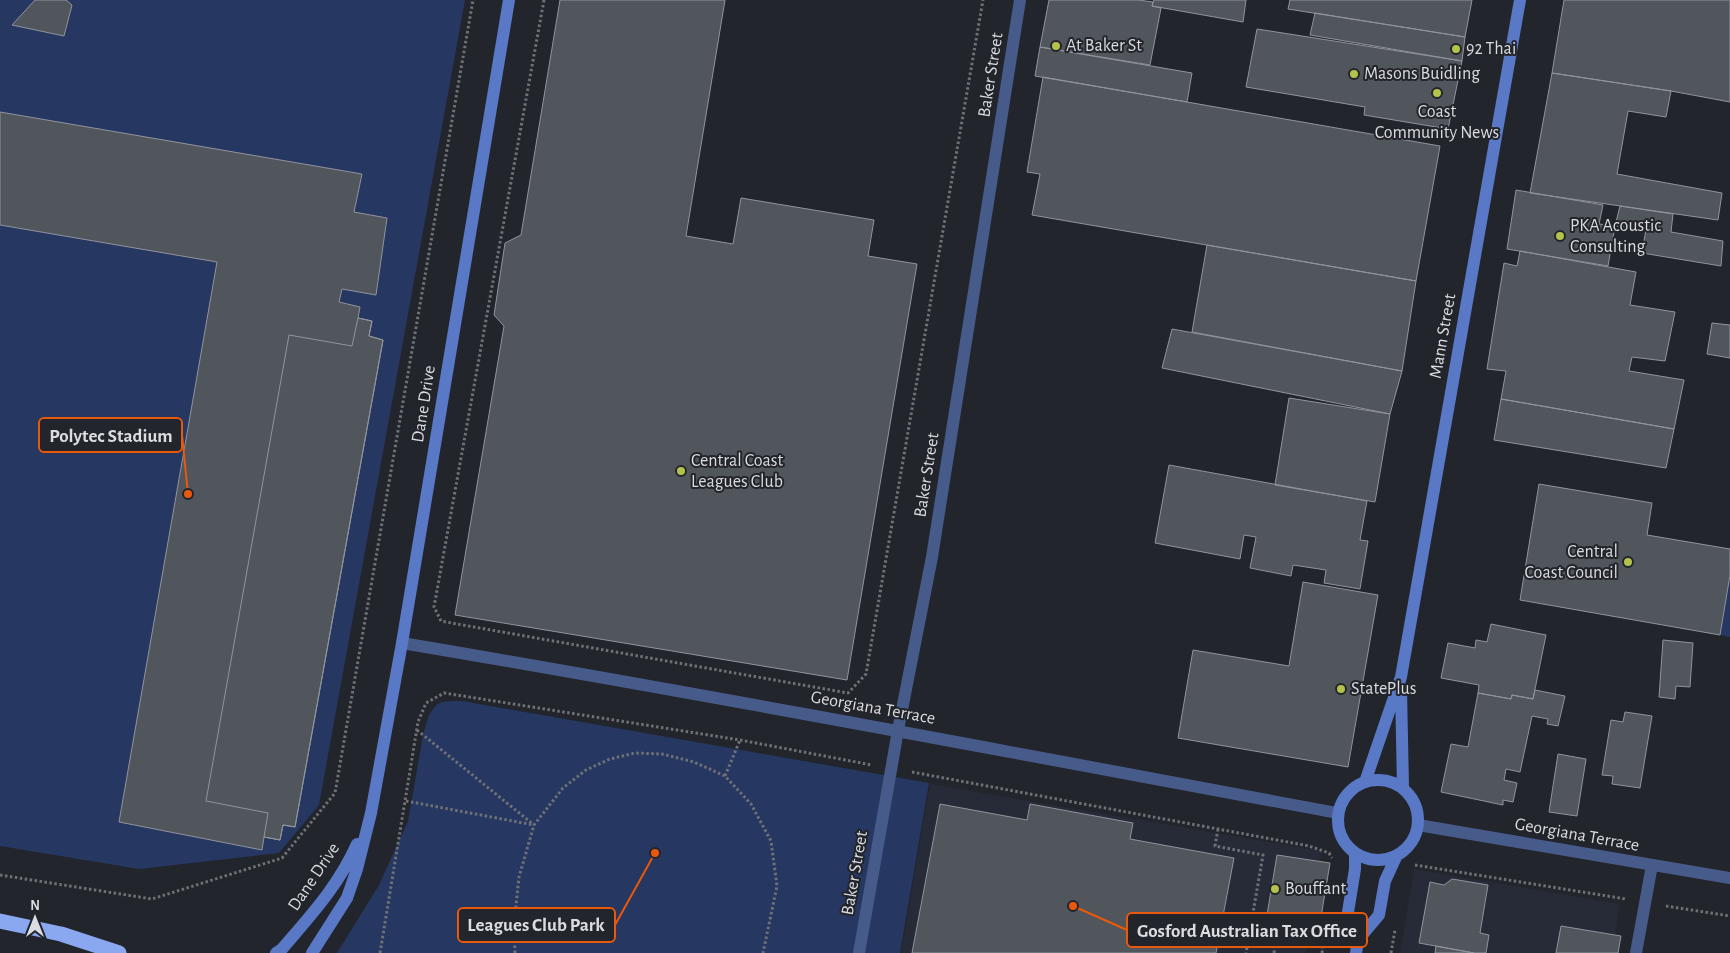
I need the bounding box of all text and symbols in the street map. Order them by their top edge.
street label: Baker Street [975,31,1007,119]
place label: At Baker St [1066,37,1142,55]
marker: At Baker St [1050,40,1062,52]
place label: 92 Thai [1466,40,1516,58]
marker: 92 Thai [1450,43,1462,55]
place label: Masons Buidling [1364,65,1480,83]
marker: Masons Buidling [1348,68,1360,80]
marker: Coast Community News [1431,87,1443,99]
place label: Coast Community News [1375,103,1499,142]
place label: PKA Acoustic Consulting [1570,217,1661,256]
marker: PKA Acoustic Consulting [1554,230,1566,242]
street label: Mann Street [1427,292,1459,380]
street label: Dane Drive [409,364,439,444]
callout: Polytec Stadium [39,418,182,452]
text: Polytec Stadium [49,427,173,446]
street label: Baker Street [911,431,943,519]
place label: Central Coast Leagues Club [691,452,784,491]
marker: Central Coast Leagues Club [675,465,687,477]
place label: Central Coast Council [1525,543,1618,582]
marker: Central Coast Council [1622,556,1634,568]
place label: StatePlus [1351,680,1416,698]
marker: StatePlus [1335,683,1347,695]
street label: Georgiana Terrace [809,688,937,728]
street label: Georgiana Terrace [1513,815,1641,855]
street label: Baker Street [839,829,871,917]
street label: Dane Drive [285,840,343,914]
place label: Bouffant [1285,880,1346,898]
marker: Bouffant [1269,883,1281,895]
north arrow [10,893,60,943]
text: N [30,899,40,913]
callout: Leagues Club Park [458,908,615,942]
callout: Gosford Australian Tax Office [1127,913,1367,947]
text: Leagues Club Park [467,916,605,935]
text: Gosford Australian Tax Office [1137,922,1357,941]

